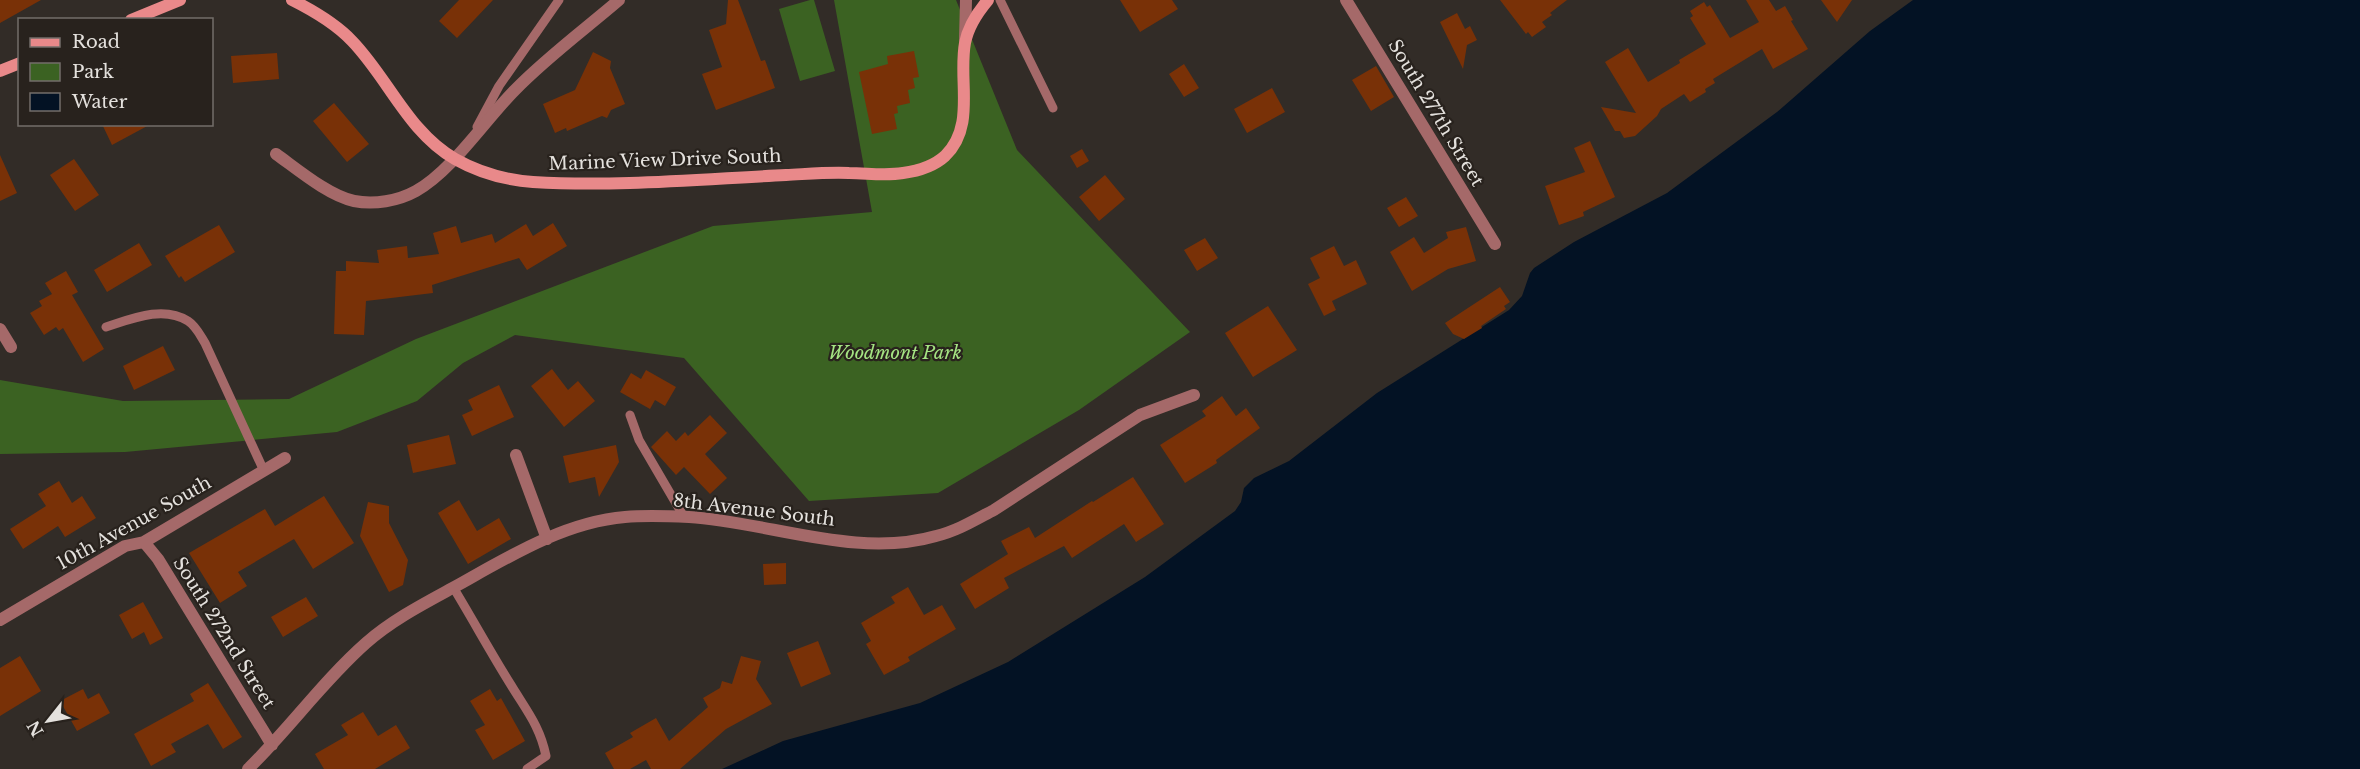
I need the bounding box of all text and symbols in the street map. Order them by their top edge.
legend [18,18,213,126]
text: Road [72,31,120,53]
street label: South 277th Street [1383,36,1489,191]
text: Park [72,61,114,83]
text: Water [71,91,128,113]
street label: Marine View Drive South [548,145,782,175]
park label: Woodmont Park [828,342,962,364]
street label: 10th Avenue South [53,471,215,575]
street label: 8th Avenue South [672,489,836,531]
street label: South 272nd Street [168,553,280,713]
north arrow [18,691,78,751]
text: N [23,717,48,740]

